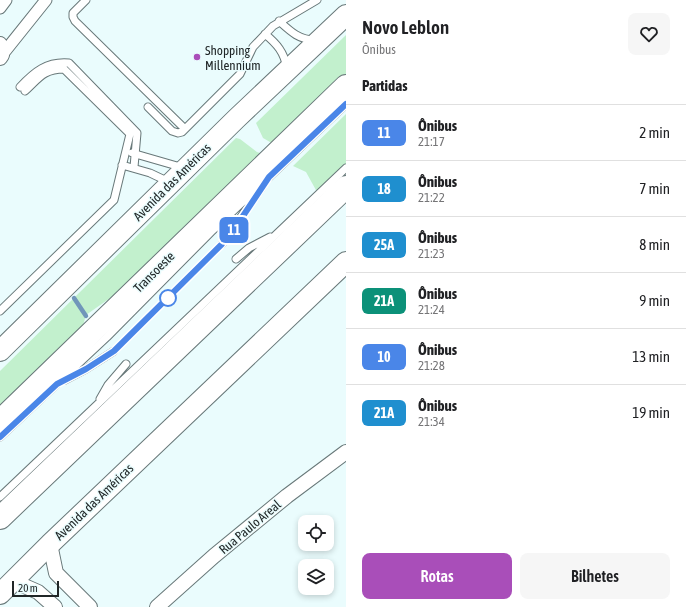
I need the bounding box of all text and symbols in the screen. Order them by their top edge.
button: heart [628,13,670,55]
text: Novo Leblon [362,16,449,38]
text: Ônibus [362,42,396,57]
place label: Shopping Millennium [205,43,261,73]
marker: Shopping Millennium [192,52,202,62]
text: Partidas [362,77,407,94]
text: Ônibus [418,117,457,134]
text: 2 min [639,124,670,141]
text: 11 [377,125,391,141]
text: 21:17 [418,134,445,149]
street label: Avenida das Américas [130,140,214,224]
text: Ônibus [418,173,457,190]
text: 7 min [639,180,670,197]
text: 18 [377,181,391,197]
text: 21:22 [418,190,445,205]
line badge: 11 [216,217,252,243]
text: 11 [227,222,241,238]
text: Ônibus [418,229,457,246]
text: 8 min [639,236,670,253]
text: 25A [374,237,394,253]
text: 21:23 [418,246,445,261]
street label: Transoeste [130,248,178,296]
text: Ônibus [418,285,457,302]
unlabelled marker [159,289,177,307]
text: 9 min [639,292,670,309]
text: 21A [374,293,394,309]
text: 21:24 [418,302,445,317]
text: Ônibus [418,341,457,358]
text: 13 min [632,348,670,365]
text: 10 [377,349,391,365]
text: 21:28 [418,358,445,373]
text: Ônibus [418,397,457,414]
text: 19 min [632,404,670,421]
text: 21A [374,405,394,421]
text: 21:34 [418,414,445,429]
street label: Avenida das Américas [52,460,137,543]
street label: Rua Paulo Areal [216,497,284,557]
map controls [298,515,334,595]
button: locate [298,515,334,551]
button: Rotas [362,553,512,599]
button: Bilhetes [520,553,670,599]
button: layers [298,559,334,595]
scale bar [12,579,59,598]
text: 20 m [18,582,38,594]

